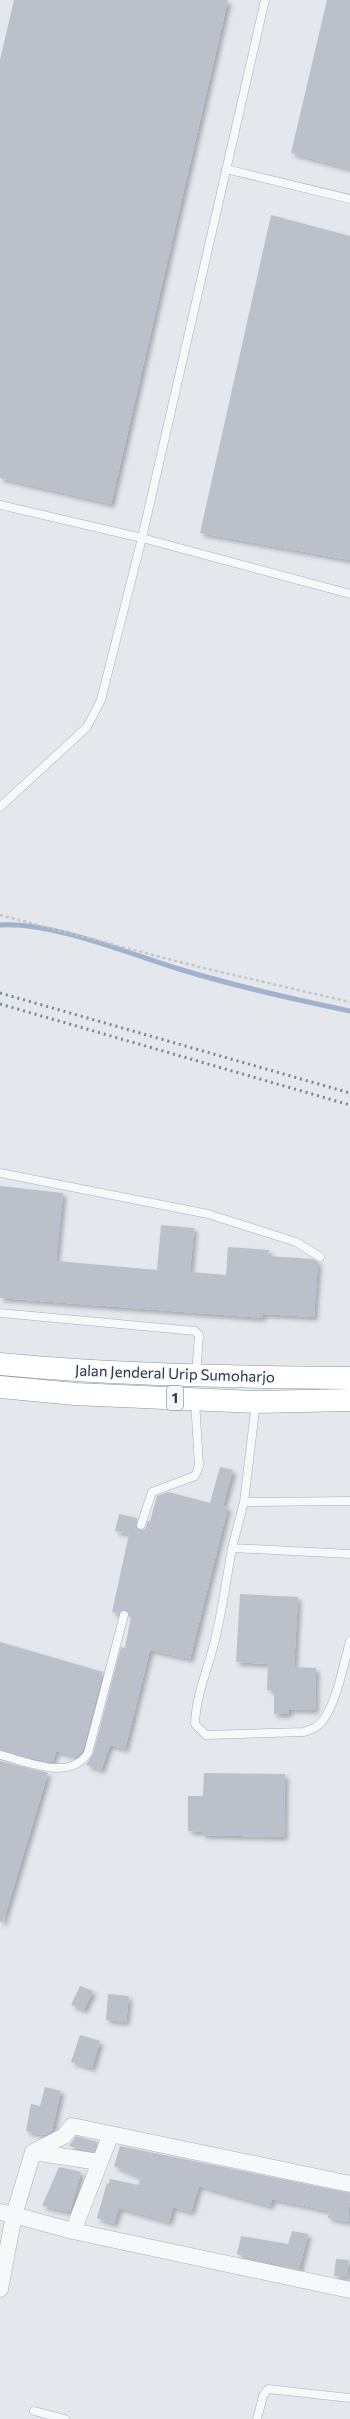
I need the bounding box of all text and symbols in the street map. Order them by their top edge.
street label: Jalan Jenderal Urip Sumoharjo [75,1361,275,1385]
road number: 1 [167,1386,183,1410]

